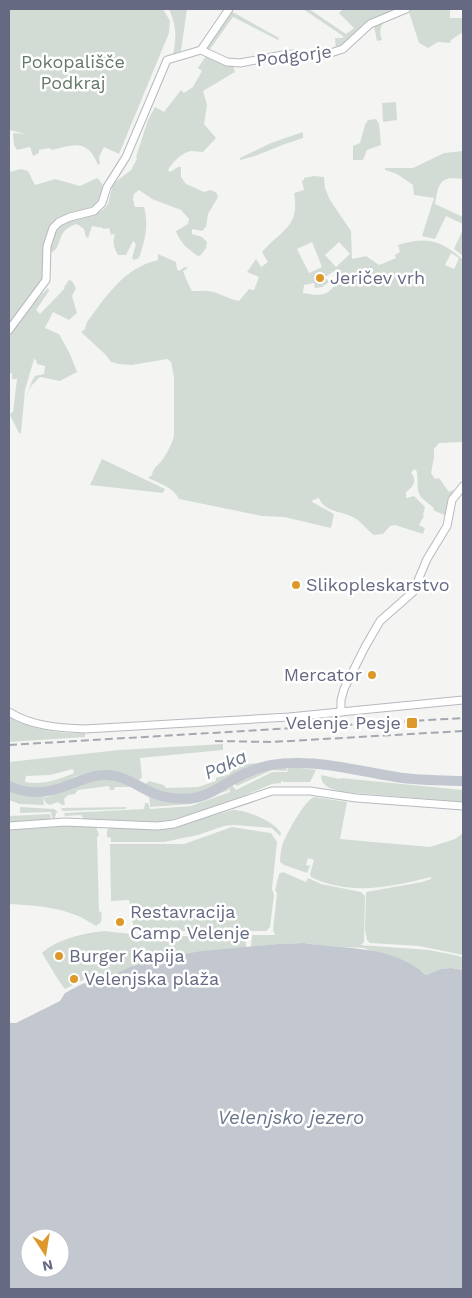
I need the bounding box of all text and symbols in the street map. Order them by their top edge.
street label: Podgorje [255,40,333,71]
park label: Pokopališče Podkraj [21,51,125,93]
place label: Jeričev vrh [330,267,425,288]
marker: Jeričev vrh [314,272,326,284]
place label: Slikopleskarstvo [306,574,450,595]
marker: Slikopleskarstvo [290,579,302,591]
place label: Mercator [284,664,362,685]
marker: Mercator [366,669,378,681]
place label: Velenje Pesje [286,712,401,733]
marker: Velenje Pesje [405,716,419,730]
water label: Paka [200,744,251,784]
place label: Restavracija Camp Velenje [130,901,250,943]
marker: Restavracija Camp Velenje [114,916,126,928]
place label: Burger Kapija [69,945,185,966]
marker: Burger Kapija [53,950,65,962]
place label: Velenjska plaža [84,968,219,989]
marker: Velenjska plaža [68,973,80,985]
water label: Velenjsko jezero [218,1106,364,1129]
north arrow [20,1228,70,1278]
text: N [41,1257,54,1275]

